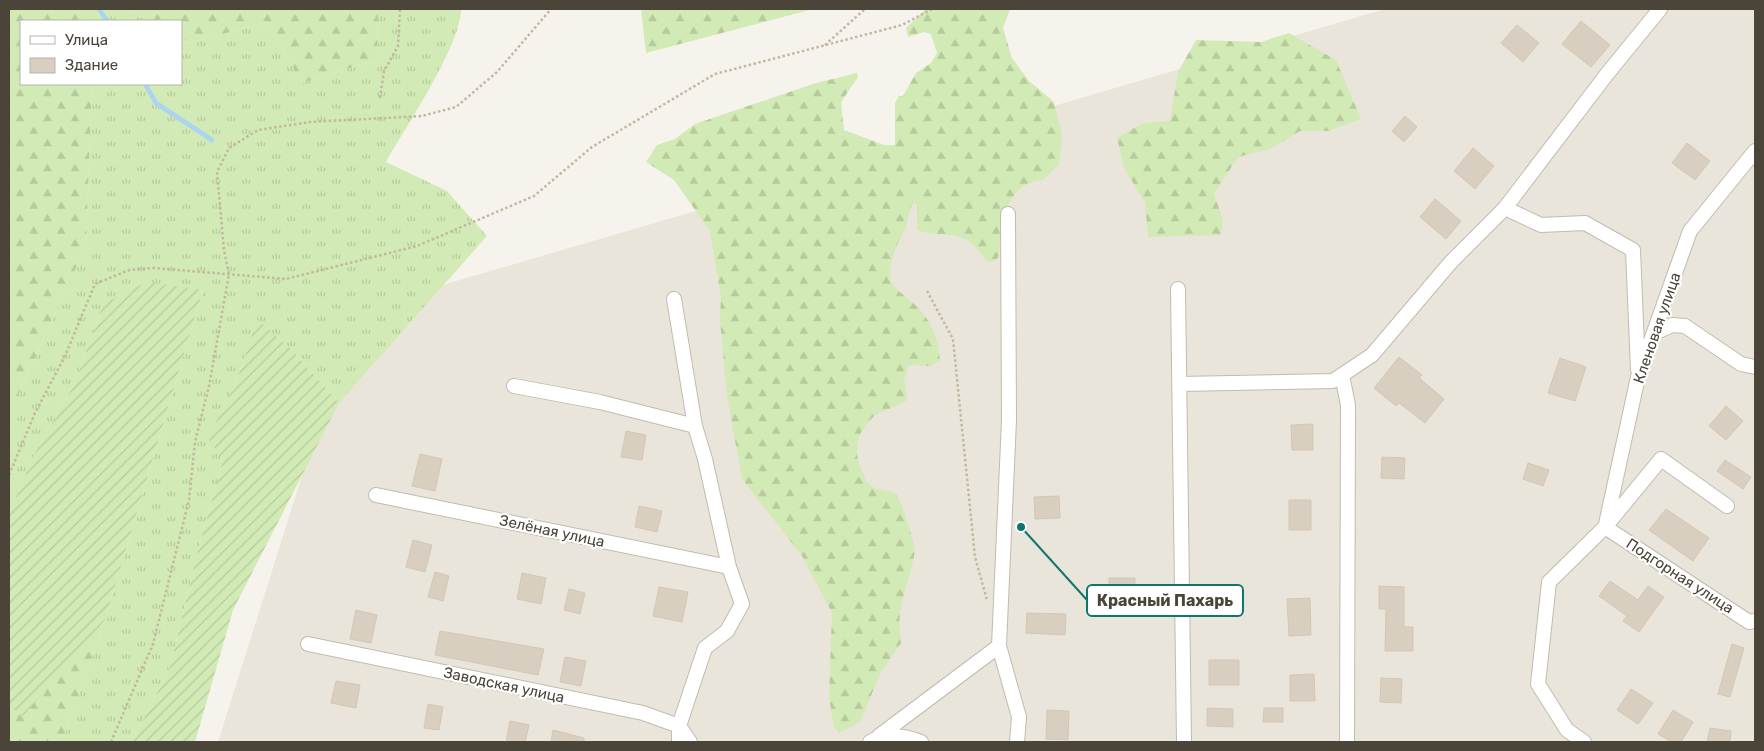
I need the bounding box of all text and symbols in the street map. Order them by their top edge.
legend [20,20,182,85]
text: Улица [65,31,108,49]
text: Здание [65,56,118,74]
street label: Кленовая улица [1630,270,1684,386]
street label: Зелёная улица [498,511,606,551]
street label: Подгорная улица [1623,535,1737,617]
callout: Красный Пахарь [1087,585,1243,616]
text: Красный Пахарь [1097,591,1233,610]
street label: Заводская улица [442,663,566,707]

